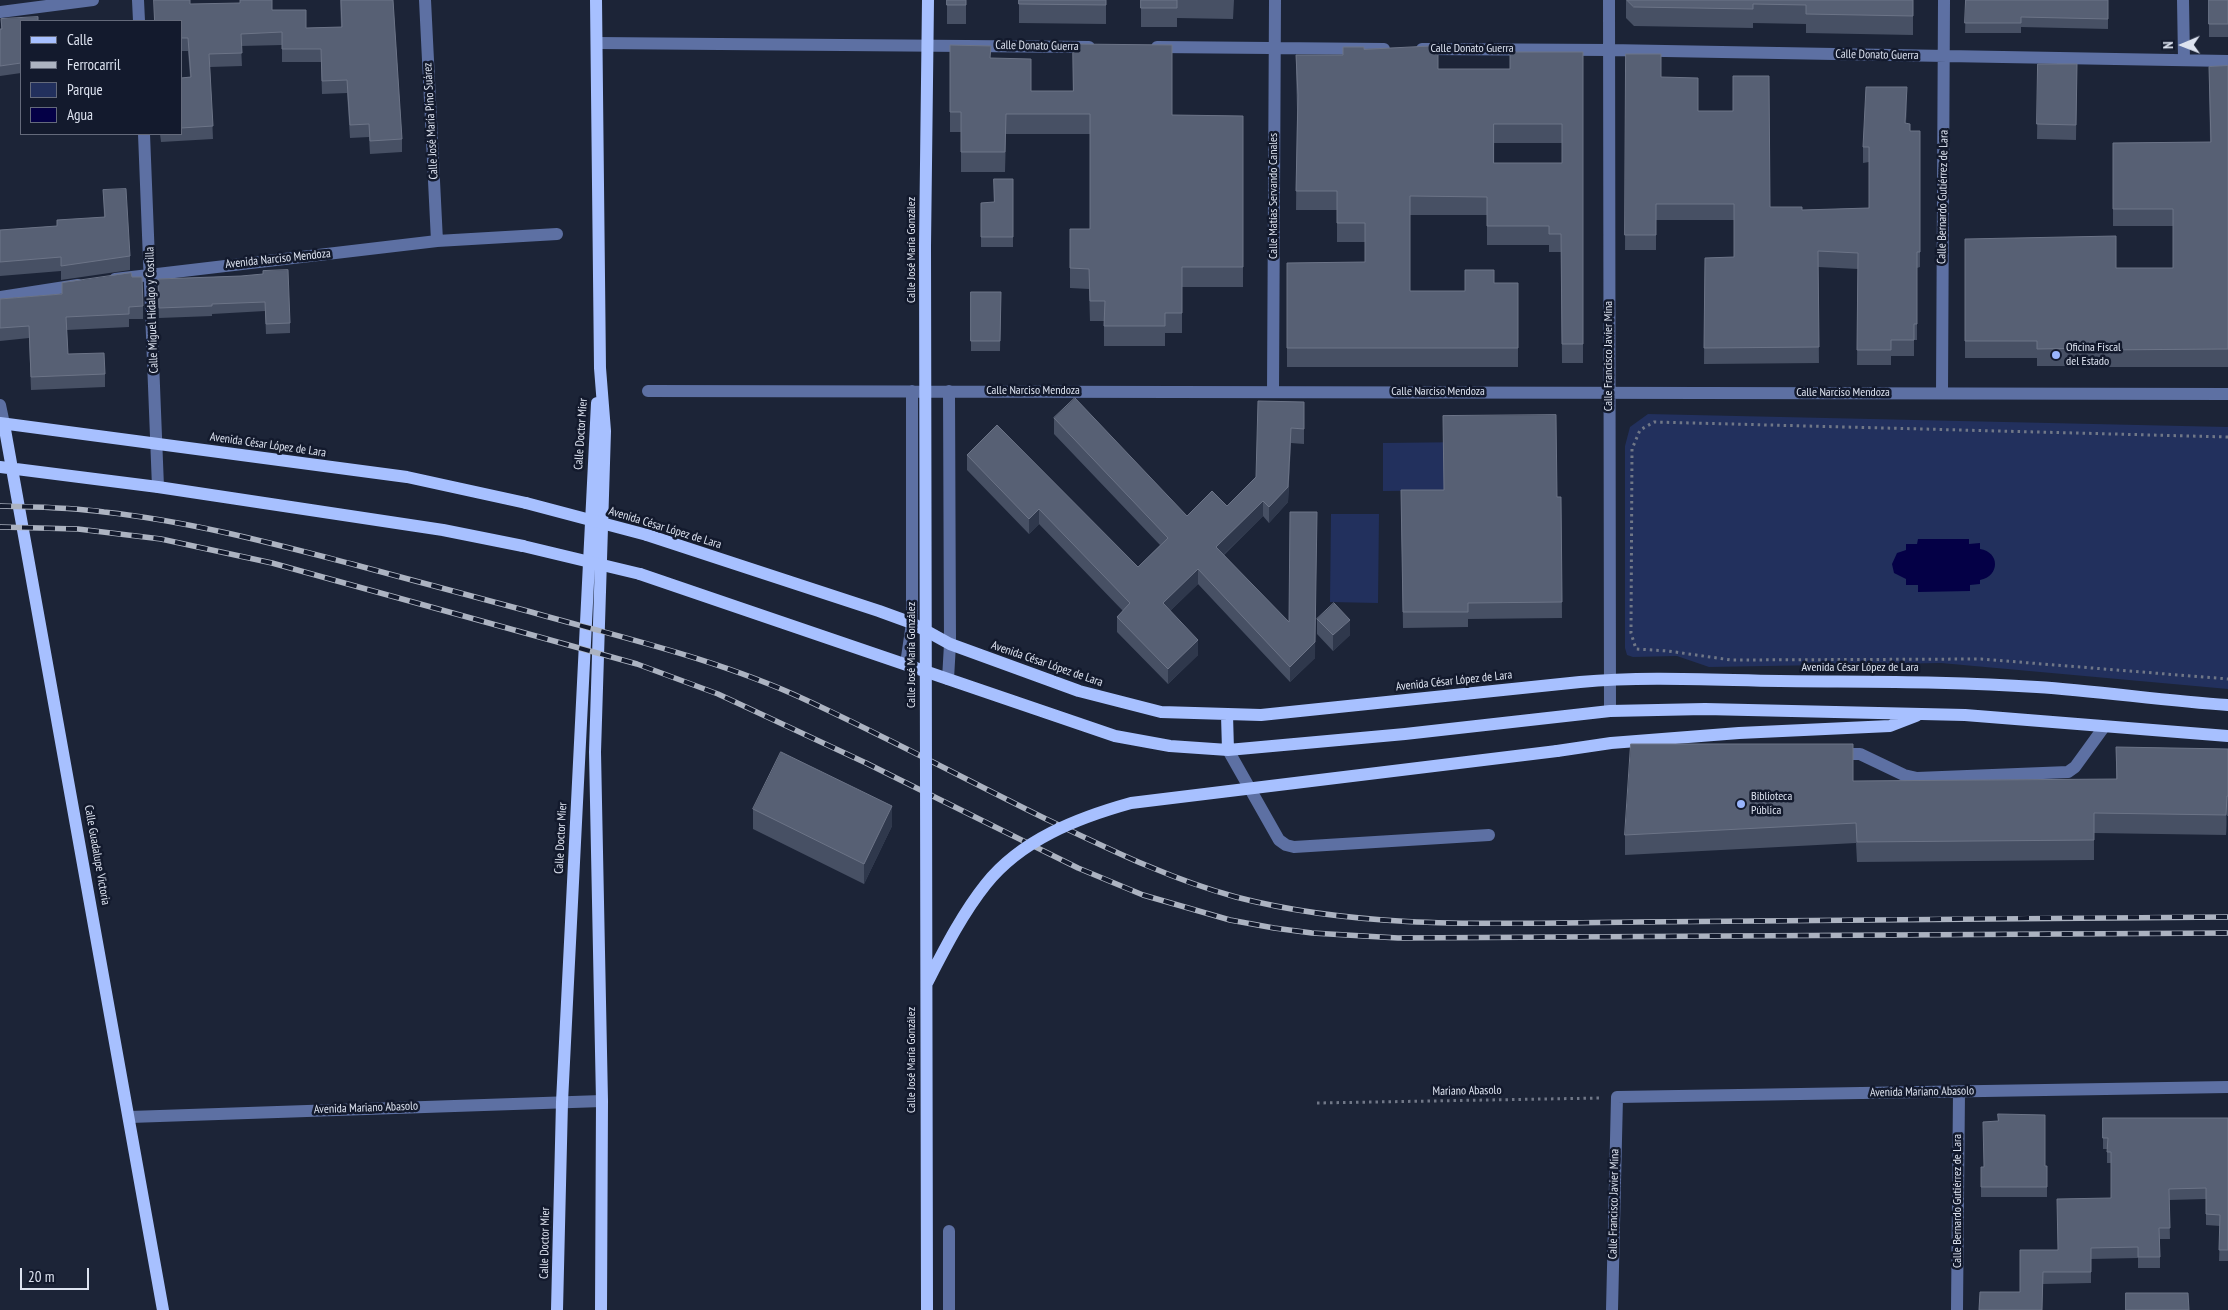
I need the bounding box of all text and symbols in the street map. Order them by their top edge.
legend [20,20,182,135]
north arrow [2158,20,2208,70]
text: Calle [67,30,93,49]
street label: Calle Donato Guerra [995,38,1079,54]
text: N [2159,41,2177,49]
street label: Calle Donato Guerra [1430,42,1514,56]
street label: Calle Donato Guerra [1835,47,1919,63]
text: Ferrocarril [67,55,120,74]
street label: Calle José María Pino Suárez [421,62,441,180]
text: Parque [67,80,103,99]
text: Agua [67,105,93,124]
street label: Calle Bernardo Gutiérrez de Lara [1935,130,1951,264]
street label: Calle Matías Servando Canales [1267,133,1281,259]
street label: Calle José María González [905,197,919,303]
street label: Calle Miguel Hidalgo y Costilla [143,246,161,374]
street label: Avenida Narciso Mendoza [225,246,331,272]
street label: Calle Francisco Javier Mina [1602,301,1616,411]
place label: Oficina Fiscal del Estado [2066,341,2121,369]
marker: Oficina Fiscal del Estado [2050,349,2062,361]
street label: Calle Narciso Mendoza [986,384,1080,398]
street label: Calle Narciso Mendoza [1391,385,1485,399]
street label: Calle Narciso Mendoza [1796,386,1890,400]
street label: Calle Doctor Mier [571,398,591,470]
street label: Avenida César López de Lara [209,430,327,460]
street label: Avenida César López de Lara [607,504,723,552]
street label: Calle José María González [905,602,919,708]
street label: Avenida César López de Lara [989,638,1105,690]
street label: Avenida César López de Lara [1801,661,1919,675]
street label: Avenida César López de Lara [1395,668,1513,694]
place label: Biblioteca Pública [1751,790,1792,818]
marker: Biblioteca Pública [1735,798,1747,810]
street label: Calle Doctor Mier [552,802,570,874]
street label: Calle Guadalupe Victoria [81,804,113,906]
street label: Calle José María González [905,1007,919,1113]
street label: Mariano Abasolo [1432,1083,1502,1099]
street label: Avenida Mariano Abasolo [1870,1084,1974,1100]
street label: Avenida Mariano Abasolo [314,1099,418,1117]
street label: Calle Bernardo Gutiérrez de Lara [1951,1134,1965,1268]
street label: Calle Francisco Javier Mina [1606,1149,1622,1259]
street label: Calle Doctor Mier [537,1207,553,1279]
scale bar [22,1258,91,1290]
text: 20 m [28,1267,54,1286]

